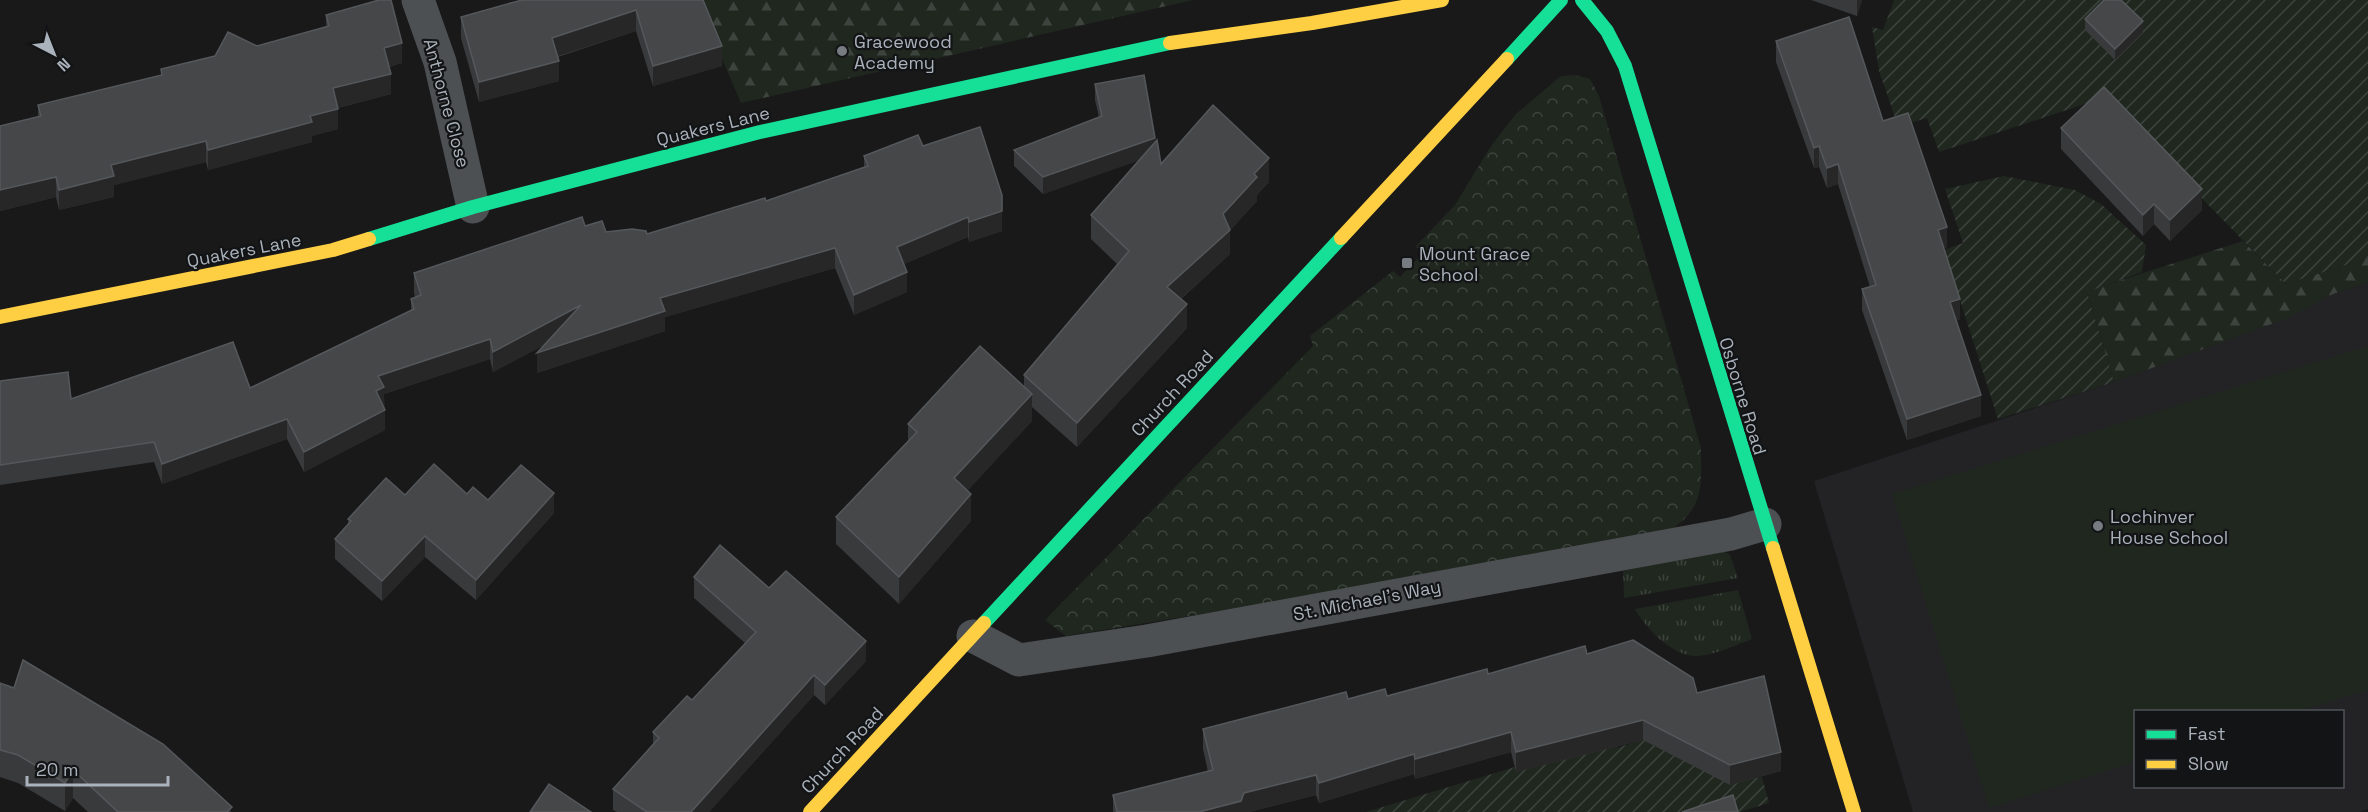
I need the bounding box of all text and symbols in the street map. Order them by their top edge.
north arrow [24,24,84,84]
place label: Gracewood Academy [854,30,952,74]
street label: Anthorne Close [419,36,475,170]
marker: Gracewood Academy [835,44,849,58]
text: N [53,53,75,76]
street label: Quakers Lane [654,101,772,151]
street label: Quakers Lane [185,228,303,272]
place label: Mount Grace School [1419,242,1530,286]
marker: Mount Grace School [1400,256,1414,270]
street label: Osborne Road [1714,335,1772,457]
street label: Church Road [1126,345,1218,441]
place label: Lochinver House School [2110,505,2228,549]
marker: Lochinver House School [2091,519,2105,533]
street label: St. Michael's Way [1291,574,1443,626]
street label: Church Road [796,702,888,798]
legend [2134,710,2344,788]
text: Fast [2188,722,2225,745]
scale bar [27,749,168,787]
text: Slow [2188,752,2229,775]
text: 20 m [36,758,79,781]

